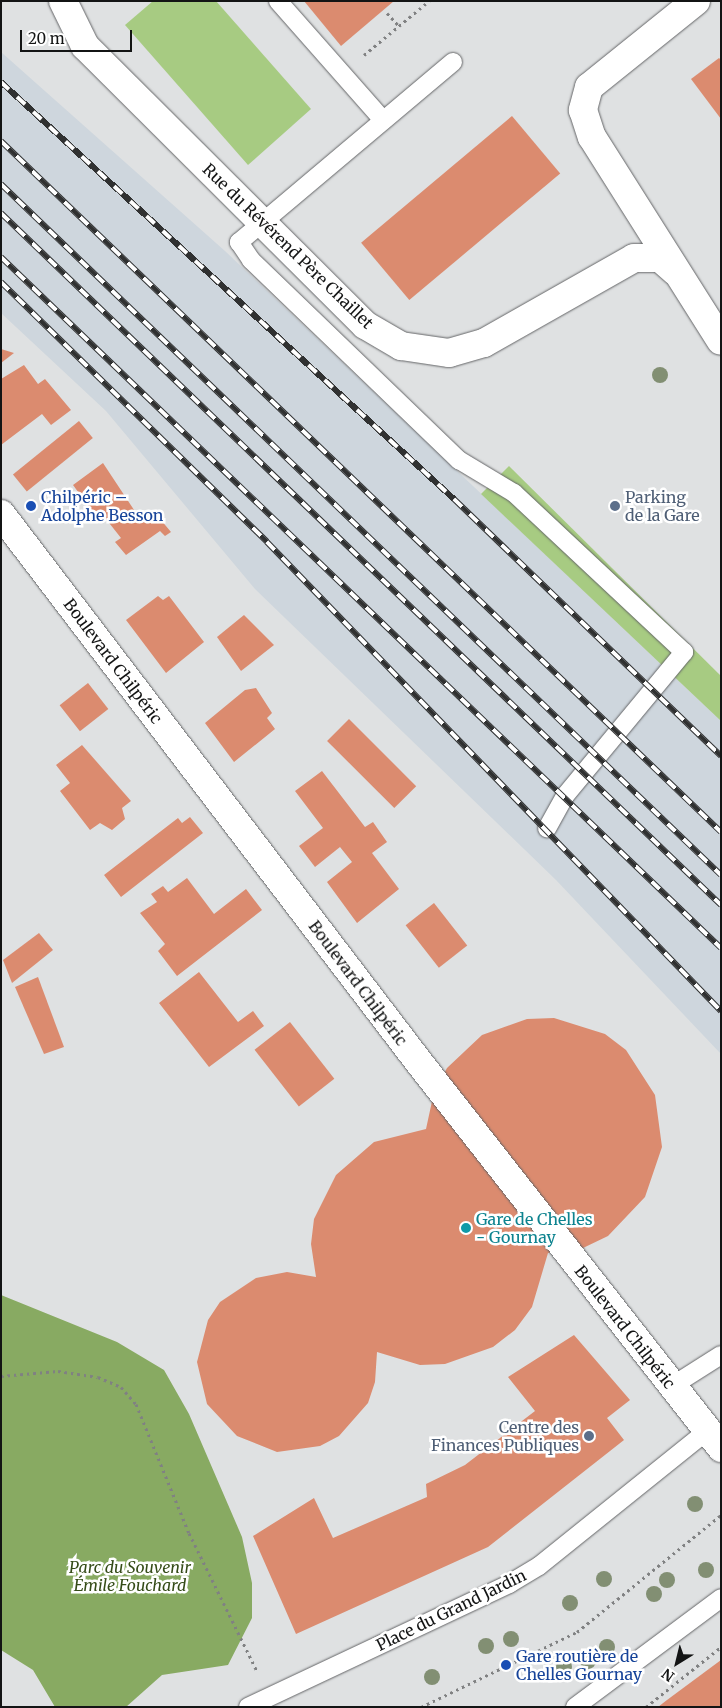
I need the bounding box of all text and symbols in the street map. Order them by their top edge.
scale bar [22,20,135,52]
text: 20 m [28,29,65,48]
street label: Rue du Révérend Père Chaillet [199,160,377,332]
place label: Chilpéric – Adolphe Besson [41,487,163,525]
place label: Parking de la Gare [625,487,700,525]
marker: Chilpéric – Adolphe Besson [25,500,37,512]
marker: Parking de la Gare [609,500,621,512]
street label: Boulevard Chilpéric [60,595,166,727]
street label: Boulevard Chilpéric [305,917,411,1049]
place label: Gare de Chelles - Gournay [476,1209,593,1247]
marker: Gare de Chelles - Gournay [460,1222,472,1234]
street label: Boulevard Chilpéric [571,1261,679,1393]
place label: Centre des Finances Publiques [431,1417,579,1455]
marker: Centre des Finances Publiques [583,1430,595,1442]
park label: Parc du Souvenir Émile Fouchard [69,1557,191,1595]
street label: Place du Grand Jardin [373,1565,529,1655]
north arrow [652,1638,702,1688]
place label: Gare routière de Chelles Gournay [516,1646,642,1684]
marker: Gare routière de Chelles Gournay [500,1659,512,1671]
text: N [658,1665,678,1686]

